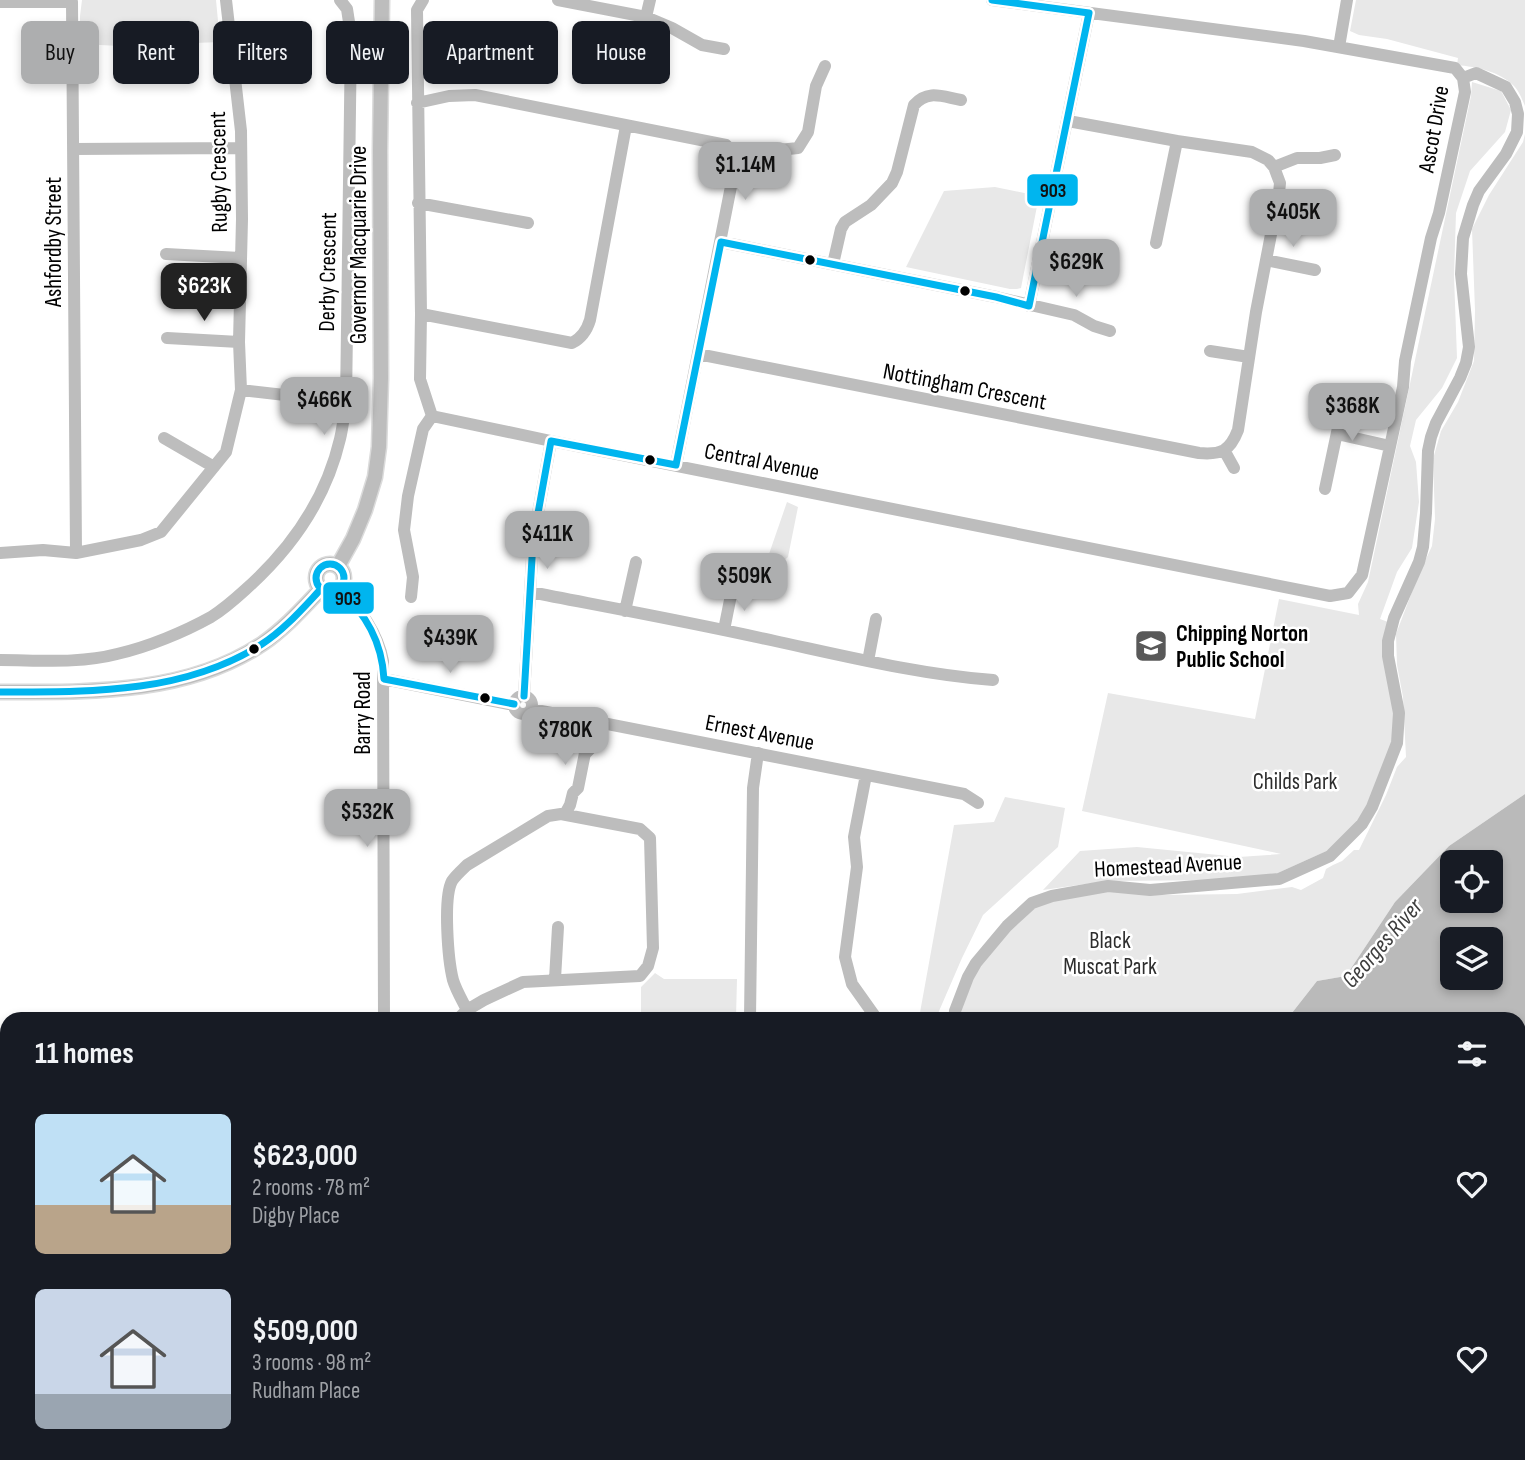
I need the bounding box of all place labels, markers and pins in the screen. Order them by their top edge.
pin: $1.14M [688,142,802,202]
pin: $405K [1244,190,1342,249]
pin: $629K [1027,240,1125,299]
unlabelled marker [803,253,817,267]
pin: $623K [155,264,253,323]
unlabelled marker [958,284,972,298]
pin: $466K [275,378,373,437]
pin: $368K [1303,384,1401,443]
unlabelled marker [643,453,657,467]
pin: $411K [498,512,596,571]
pin: $509K [695,554,793,613]
pin: $439K [401,616,499,675]
place label: Chipping Norton Public School [1176,620,1308,674]
school or university icon: Chipping Norton Public School [1132,627,1170,665]
unlabelled marker [247,642,261,656]
unlabelled marker [478,691,492,705]
pin: $780K [516,708,614,767]
pin: $532K [318,790,416,849]

